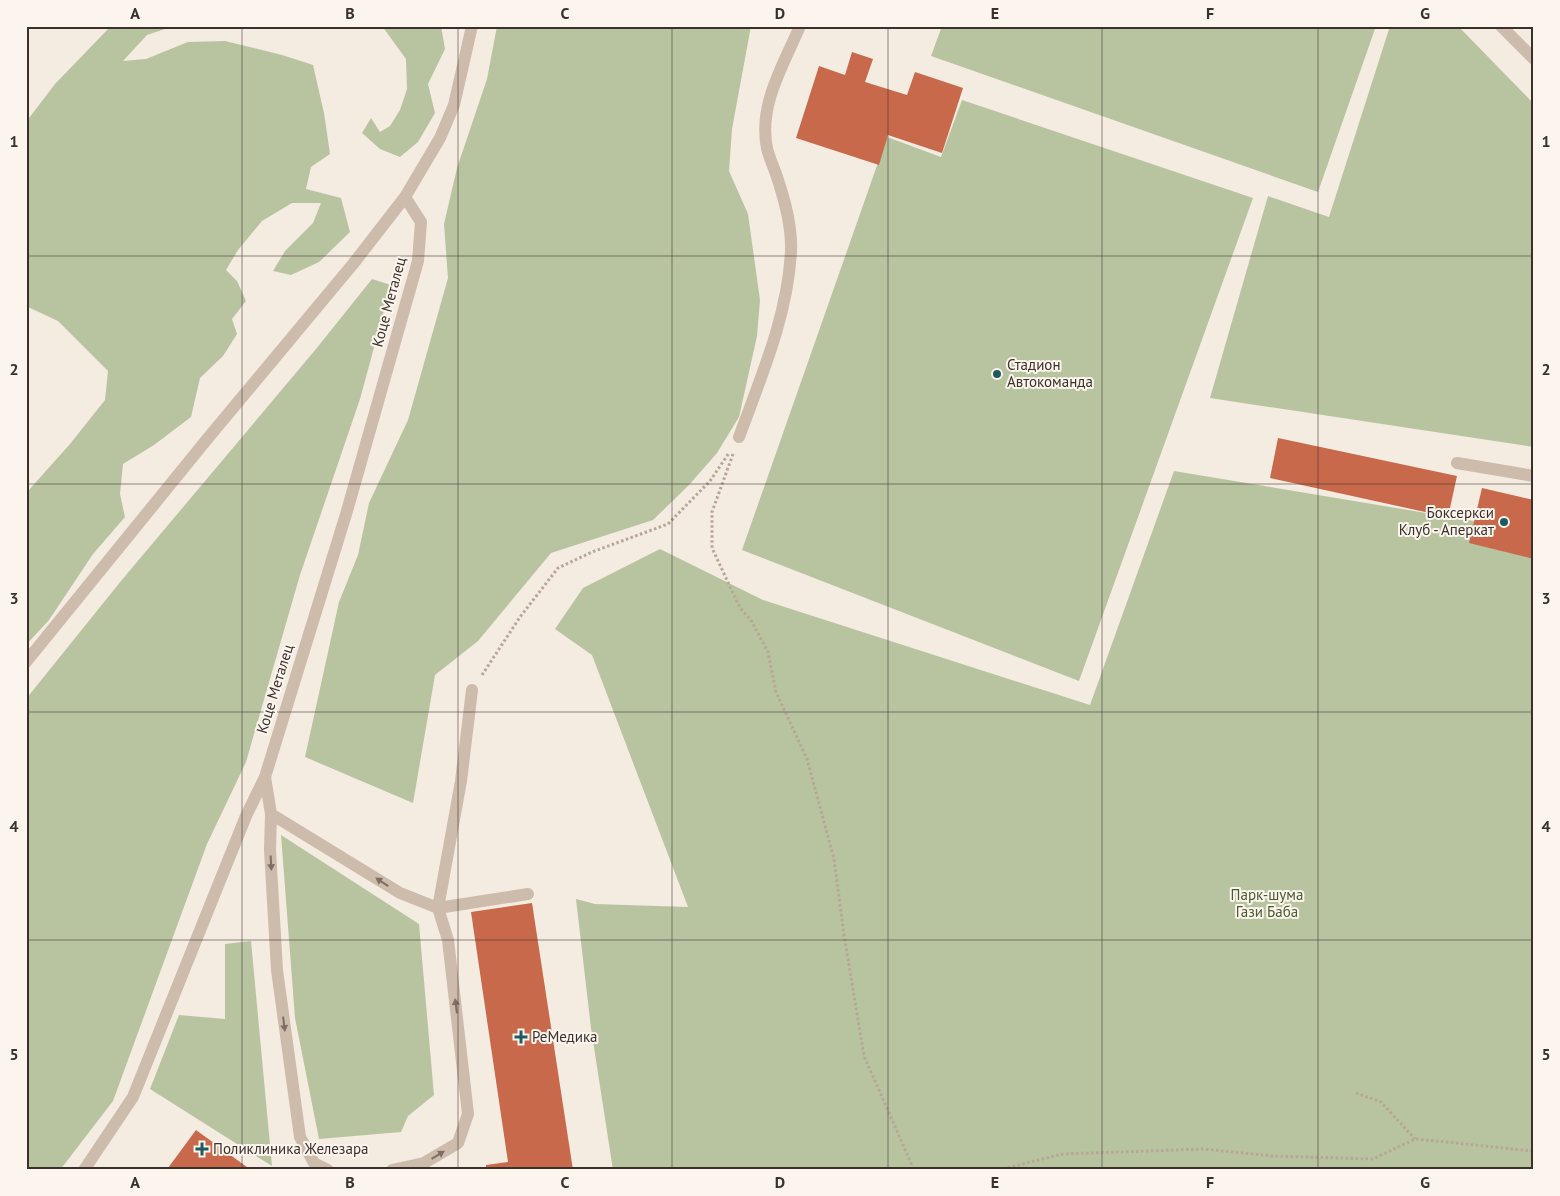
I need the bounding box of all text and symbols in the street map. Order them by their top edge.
text: A [130,3,140,23]
text: B [345,3,355,23]
text: C [561,3,570,23]
text: D [775,3,785,23]
text: E [991,3,999,23]
text: F [1206,3,1214,23]
text: G [1420,3,1430,23]
text: 1 [9,131,19,151]
text: 1 [1541,131,1551,151]
street label: Коце Металец [367,255,410,349]
place label: Стадион Автокоманда [1007,355,1093,391]
text: 2 [9,359,19,379]
text: 2 [1541,359,1551,379]
marker: Стадион Автокоманда [991,368,1003,380]
place label: Боксеркси Клуб - Аперкат [1399,503,1494,539]
marker: Боксеркси Клуб - Аперкат [1498,516,1510,528]
text: 3 [9,588,19,608]
text: 3 [1541,588,1551,608]
street label: Коце Металец [252,642,297,736]
text: 4 [9,816,19,836]
text: 4 [1541,816,1551,836]
one-way arrow [267,855,275,871]
one-way arrow [375,877,388,887]
park label: Парк-шума Гази Баба [1231,885,1303,921]
one-way arrow [452,998,460,1014]
one-way arrow [280,1017,288,1033]
place label: РеМедика [532,1027,598,1046]
marker: РеМедика [514,1030,528,1044]
text: 5 [9,1044,19,1064]
text: 5 [1541,1044,1551,1064]
place label: Поликлиника Железара [213,1139,368,1158]
marker: Поликлиника Железара [195,1142,209,1156]
one-way arrow [430,1151,445,1159]
text: A [130,1172,140,1192]
text: B [345,1172,355,1192]
text: C [561,1172,570,1192]
text: D [775,1172,785,1192]
text: E [991,1172,999,1192]
text: F [1206,1172,1214,1192]
text: G [1420,1172,1430,1192]

